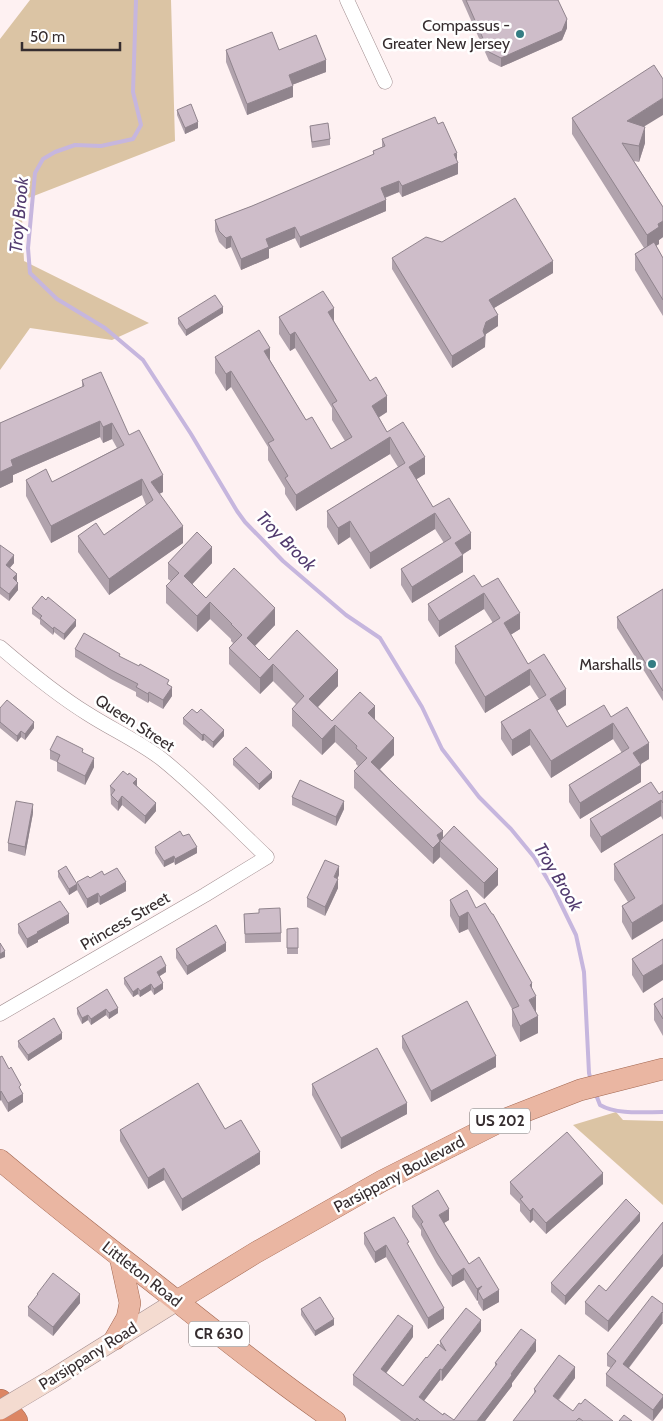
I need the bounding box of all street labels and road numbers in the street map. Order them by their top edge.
street label: Queen Street [92,690,179,756]
street label: Princess Street [77,888,173,954]
road number: US 202 [470,1108,530,1134]
street label: Parsippany Boulevard [330,1131,468,1217]
street label: Littleton Road [99,1237,185,1311]
street label: Parsippany Road [35,1318,141,1394]
road number: CR 630 [189,1322,249,1346]

